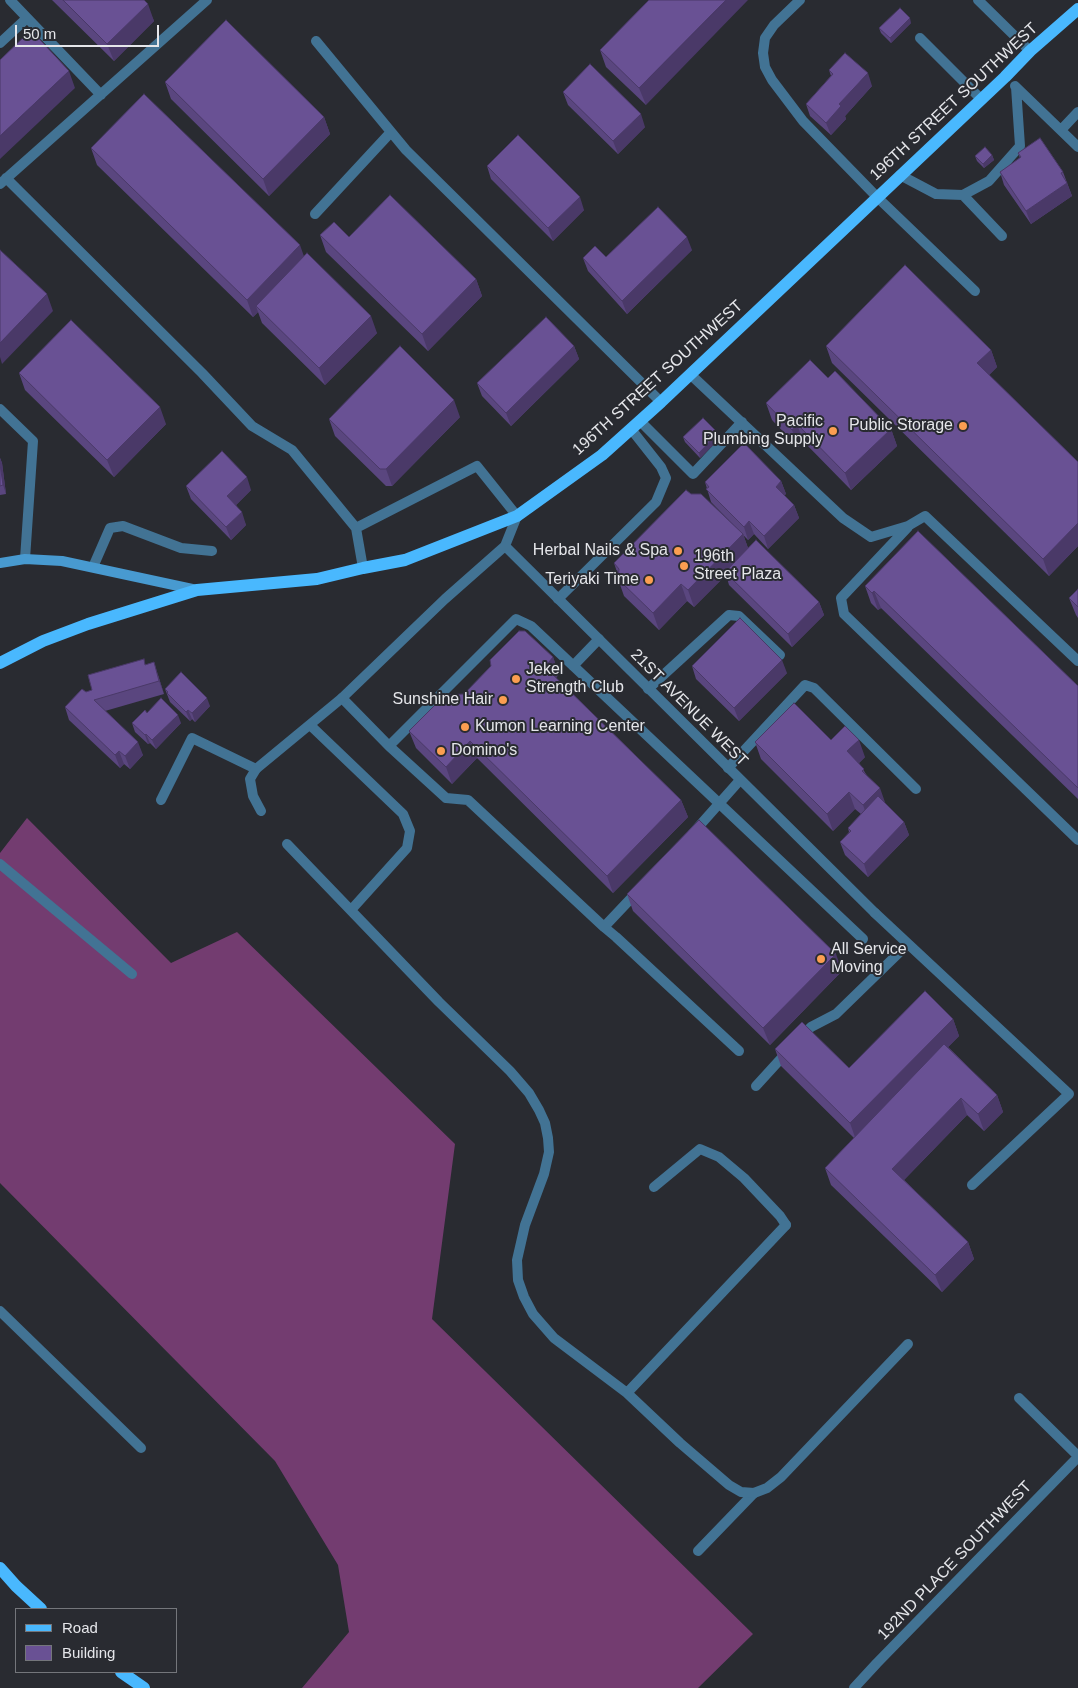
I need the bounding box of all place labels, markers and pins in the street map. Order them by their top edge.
place label: Pacific Plumbing Supply [703,412,823,450]
place label: Public Storage [849,416,953,436]
marker: Public Storage [957,420,969,432]
marker: Pacific Plumbing Supply [827,425,839,437]
place label: Herbal Nails & Spa [533,541,668,561]
marker: Herbal Nails & Spa [672,545,684,557]
place label: 196th Street Plaza [694,547,781,585]
marker: 196th Street Plaza [678,560,690,572]
place label: Teriyaki Time [545,570,639,590]
marker: Teriyaki Time [643,574,655,586]
place label: Jekel Strength Club [526,660,624,698]
marker: Jekel Strength Club [510,673,522,685]
place label: Sunshine Hair [392,690,493,710]
marker: Sunshine Hair [497,694,509,706]
place label: Kumon Learning Center [475,717,645,737]
marker: Kumon Learning Center [459,721,471,733]
place label: Domino's [451,741,517,761]
marker: Domino's [435,745,447,757]
place label: All Service Moving [831,940,907,978]
marker: All Service Moving [815,953,827,965]

